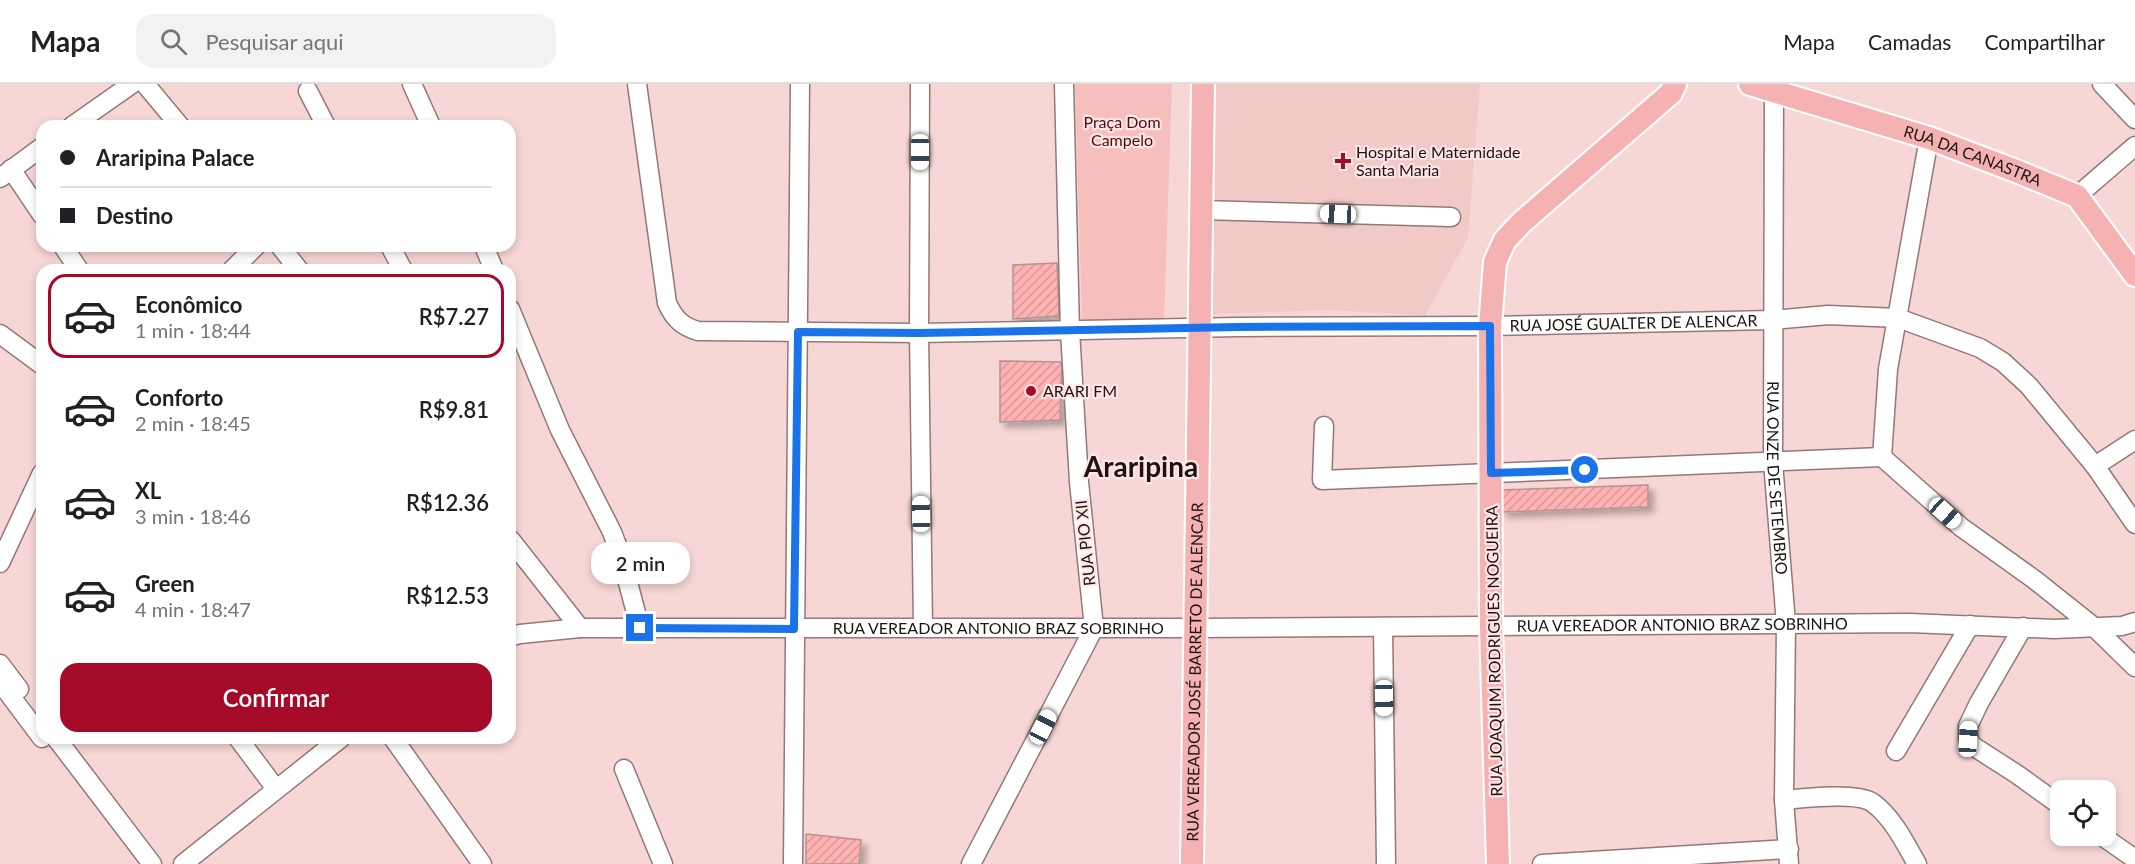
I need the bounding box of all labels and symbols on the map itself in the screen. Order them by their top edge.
park label: Praça Dom Campelo [1083,112,1161,149]
street label: RUA DA CANASTRA [1902,121,2045,190]
car [911,134,929,170]
place label: Hospital e Maternidade Santa Maria [1356,142,1520,179]
marker: Hospital e Maternidade Santa Maria [1334,152,1352,170]
car [1320,204,1356,224]
street label: RUA JOSÉ GUALTER DE ALENCAR [1509,310,1758,335]
place label: ARARI FM [1043,381,1117,400]
street label: RUA ONZE DE SETEMBRO [1764,381,1792,576]
marker: ARARI FM [1024,384,1038,398]
district label: Araripina [1083,449,1198,483]
route start [1571,456,1598,483]
car [1926,494,1964,532]
car [912,496,930,532]
street label: RUA PIO XII [1071,499,1098,587]
street label: RUA VEREADOR JOSÉ BARRETO DE ALENCAR [1182,502,1206,842]
street label: RUA JOAQUIM RODRIGUES NOGUEIRA [1481,505,1506,797]
callout: 2 min [590,541,690,583]
street label: RUA VEREADOR ANTONIO BRAZ SOBRINHO [1517,613,1848,635]
route end [626,614,653,641]
street label: RUA VEREADOR ANTONIO BRAZ SOBRINHO [833,618,1164,637]
car [1375,680,1393,716]
car [1027,707,1059,747]
car [1958,721,1978,757]

